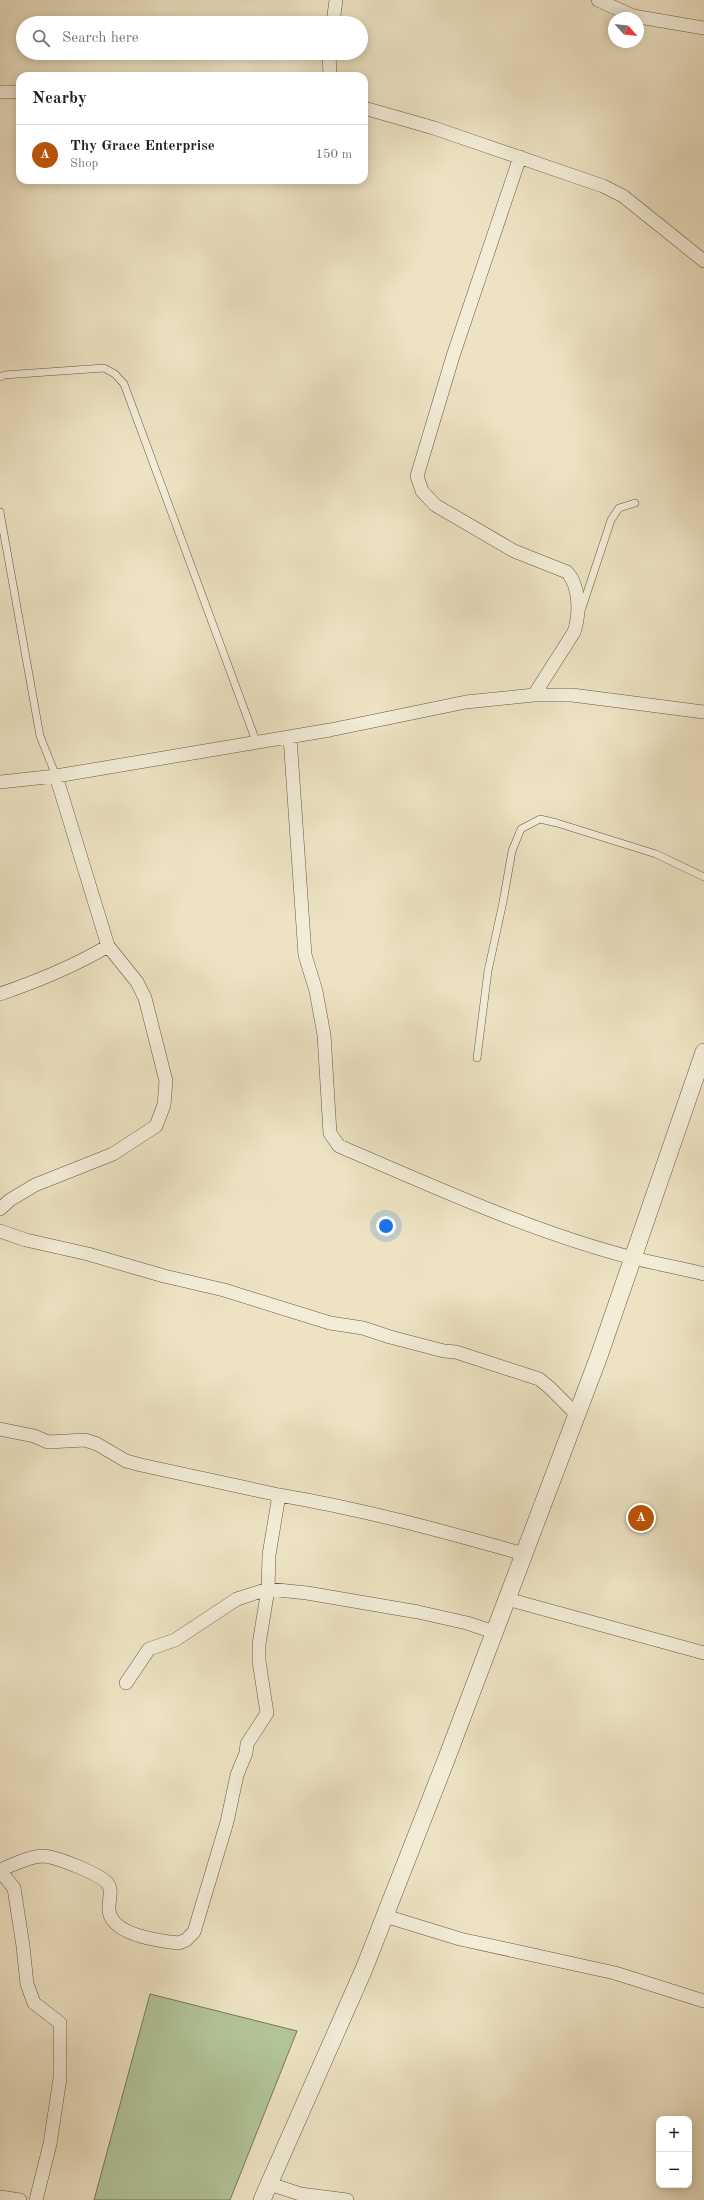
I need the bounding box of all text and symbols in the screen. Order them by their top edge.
north arrow [608,12,644,48]
search box [16,16,368,60]
icon: search [30,27,52,49]
text: Search here [62,31,139,46]
text: Nearby [32,90,87,107]
text: Thy Grace Enterprise [70,139,215,154]
text: A [40,148,50,161]
text: 150 m [315,148,352,161]
text: Shop [70,157,98,170]
your location [376,1216,396,1236]
pin: A [628,1503,654,1533]
map controls [656,2116,692,2188]
button: + [656,2116,692,2152]
button: − [656,2152,692,2188]

